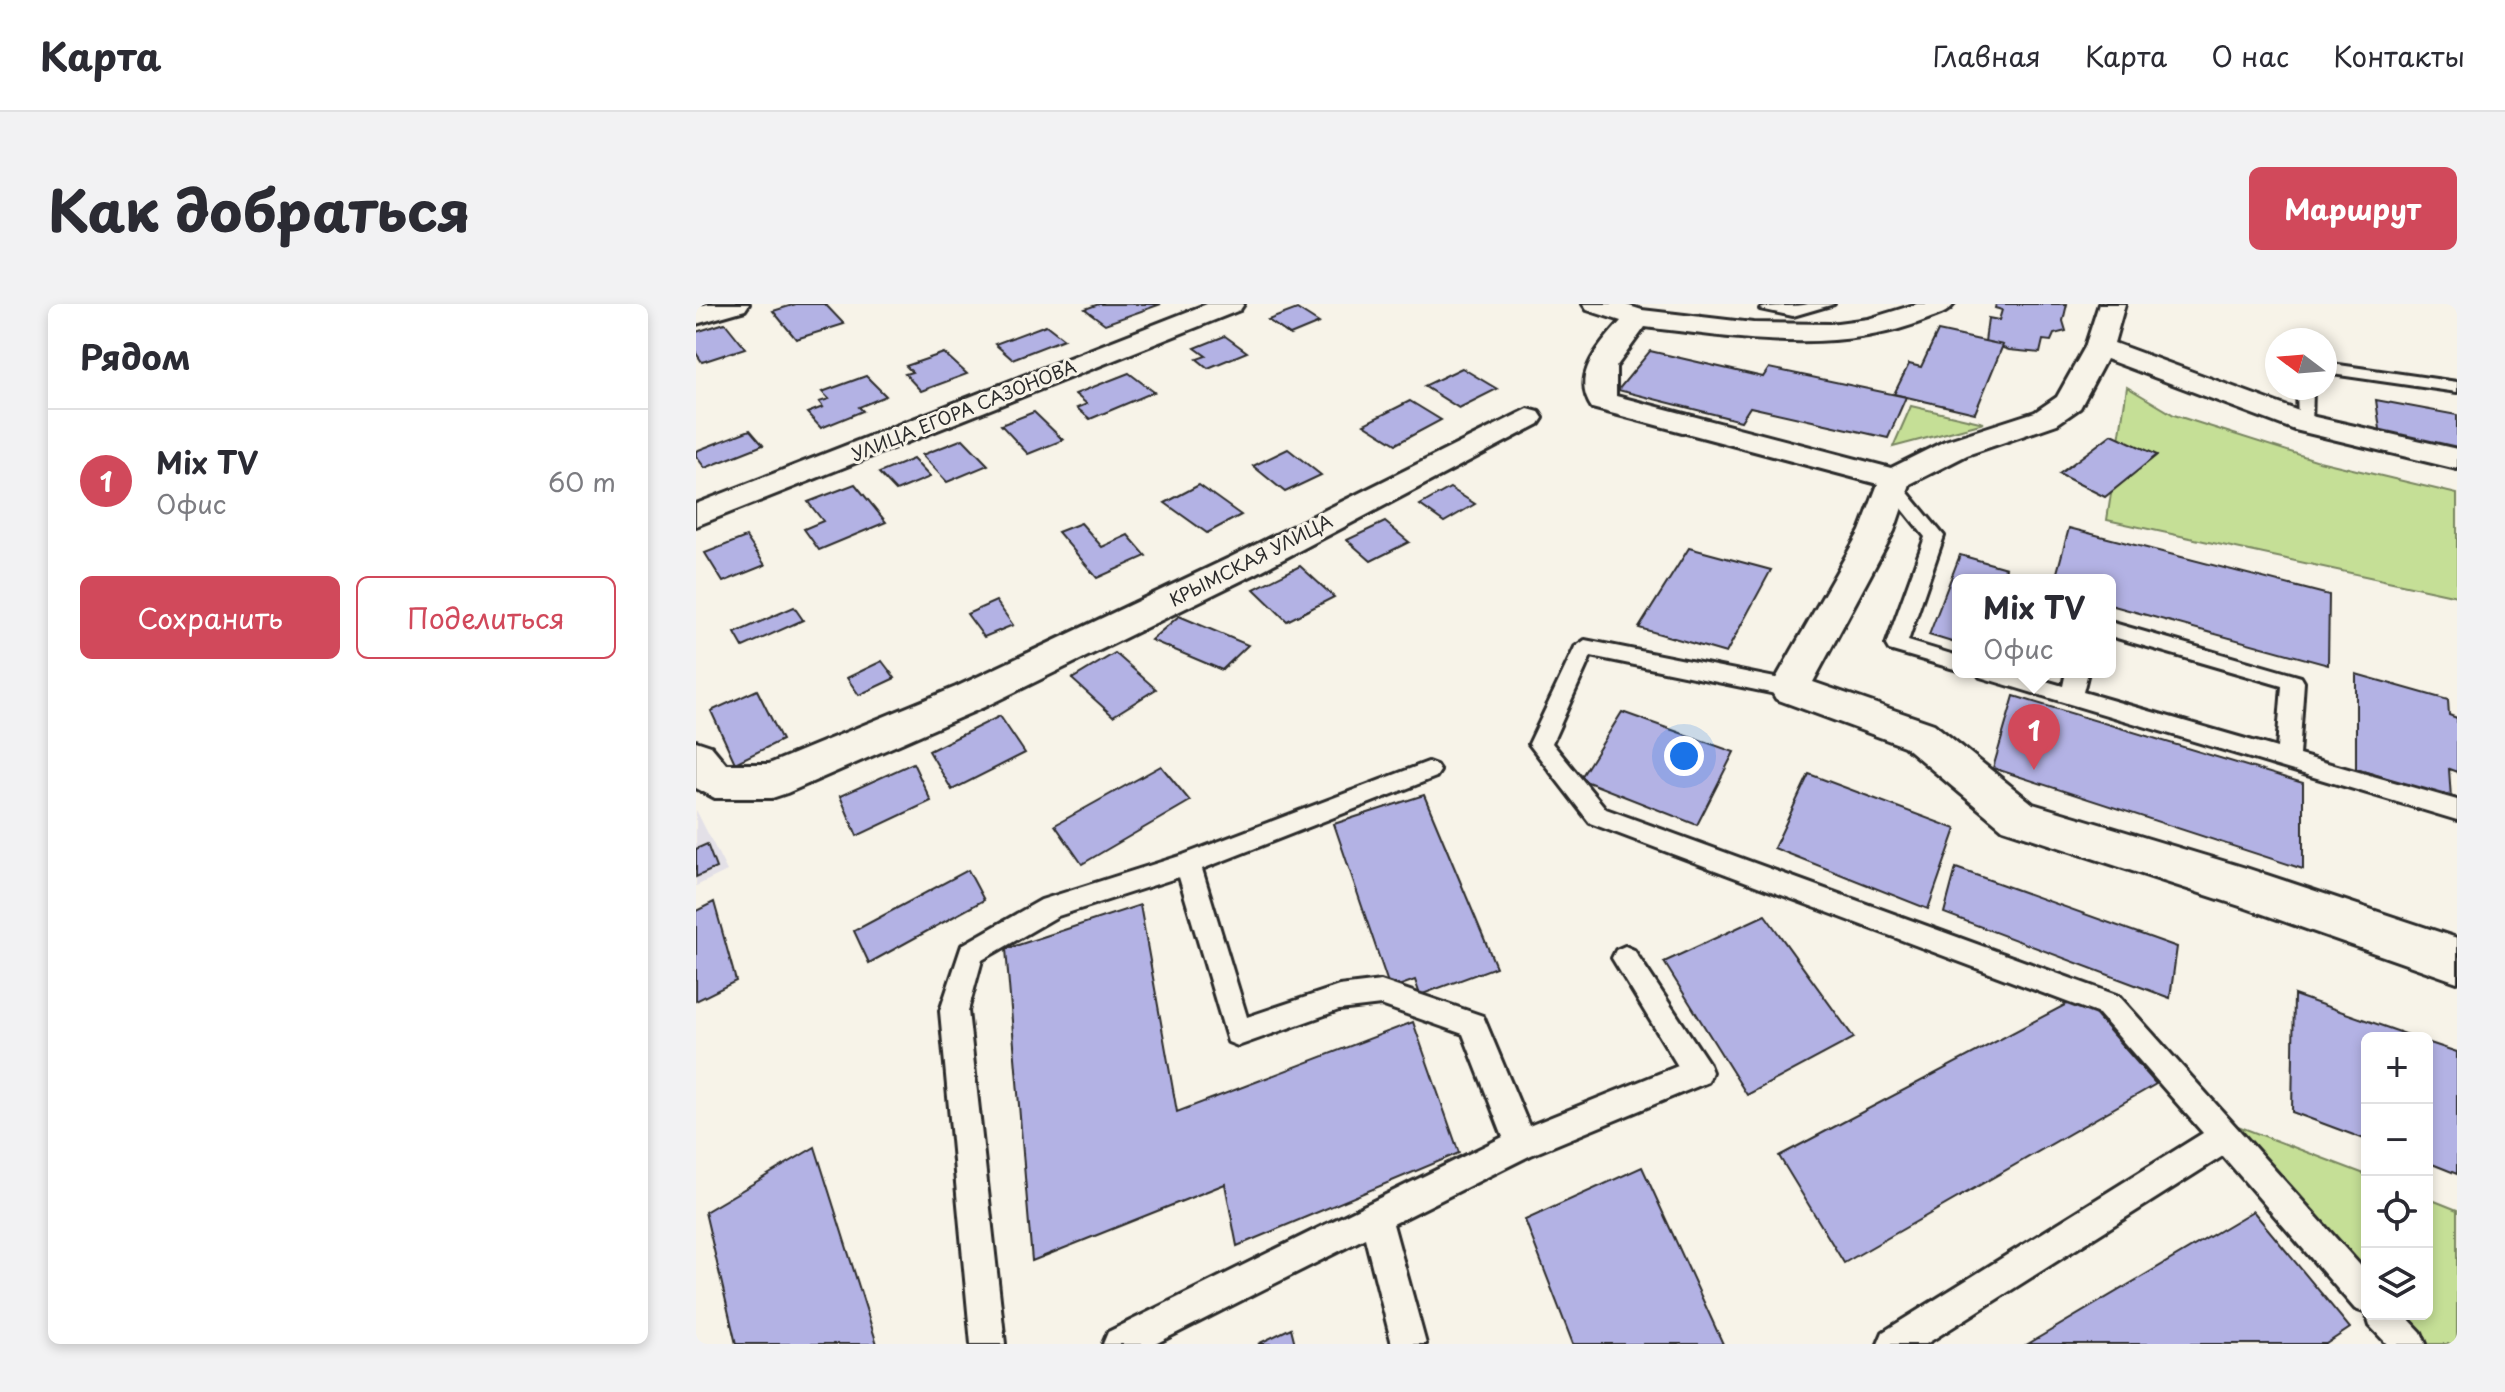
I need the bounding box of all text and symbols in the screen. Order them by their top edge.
text: Карта [40,27,162,84]
text: Главная [1933,34,2041,77]
text: Карта [2085,34,2167,77]
text: О нас [2211,34,2289,77]
text: Контакты [2333,34,2465,77]
text: Как добраться [48,166,471,251]
button: Маршрут [2249,167,2457,250]
north arrow [2265,328,2337,400]
text: Рядом [80,330,191,382]
street label: УЛИЦА ЕГОРА САЗОНОВА [847,352,1080,467]
text: Mix TV [156,439,258,484]
text: 1 [100,462,112,501]
text: 60 m [548,462,616,501]
text: Офис [156,484,226,523]
street label: КРЫМСКАЯ УЛИЦА [1164,507,1337,613]
popup [1952,574,2116,678]
button: Сохранить [80,576,340,659]
button: Поделиться [356,576,616,659]
text: Mix TV [1983,584,2085,629]
text: Офис [1983,629,2053,668]
pin: 1 [2008,704,2060,770]
your location [1664,736,1704,776]
map controls [2361,1032,2433,1320]
button: + [2361,1032,2433,1104]
button: − [2361,1104,2433,1176]
button: locate [2361,1176,2433,1248]
button: layers [2361,1248,2433,1320]

